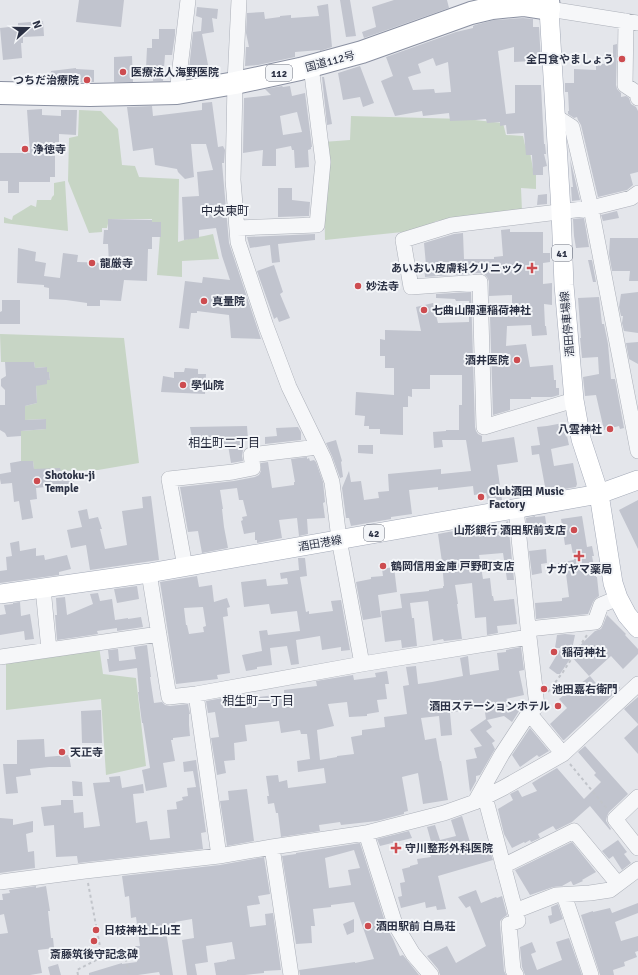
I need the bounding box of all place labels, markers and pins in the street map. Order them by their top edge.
place label: 全日食やましょう [526,53,614,66]
marker: 全日食やましょう [617,54,627,64]
place label: 医療法人海野医院 [131,66,219,79]
marker: 医療法人海野医院 [118,67,128,77]
place label: つちだ治療院 [13,74,79,87]
marker: つちだ治療院 [82,75,92,85]
place label: 浄徳寺 [33,143,66,156]
marker: 浄徳寺 [20,144,30,154]
place label: 龍厳寺 [100,257,133,270]
marker: 龍厳寺 [87,258,97,268]
place label: あいおい皮膚科クリニック [391,262,523,275]
marker: あいおい皮膚科クリニック [526,262,538,274]
place label: 妙法寺 [366,280,399,293]
marker: 妙法寺 [353,281,363,291]
place label: 真量院 [212,295,245,308]
marker: 真量院 [199,296,209,306]
place label: 七曲山開運稲荷神社 [432,304,531,317]
marker: 七曲山開運稲荷神社 [419,305,429,315]
place label: 酒井医院 [465,354,509,367]
marker: 酒井医院 [512,355,522,365]
place label: 學仙院 [191,379,224,392]
marker: 學仙院 [178,380,188,390]
place label: 八雲神社 [558,423,602,436]
marker: 八雲神社 [605,424,615,434]
place label: Shotoku-ji Temple [45,469,95,495]
marker: Shotoku-ji Temple [32,476,42,486]
place label: Club酒田 Music Factory [489,485,564,511]
marker: Club酒田 Music Factory [476,492,486,502]
place label: 山形銀行 酒田駅前支店 [454,524,566,537]
marker: 山形銀行 酒田駅前支店 [569,525,579,535]
marker: ナガヤマ薬局 [574,551,584,561]
place label: 鶴岡信用金庫 戸野町支店 [390,560,514,573]
marker: 鶴岡信用金庫 戸野町支店 [378,561,388,571]
place label: ナガヤマ薬局 [546,563,612,576]
place label: 稲荷神社 [562,646,606,659]
marker: 稲荷神社 [549,647,559,657]
place label: 池田嘉右衛門 [552,683,618,696]
marker: 池田嘉右衛門 [539,684,549,694]
place label: 酒田ステーションホテル [429,700,550,713]
marker: 酒田ステーションホテル [553,701,563,711]
place label: 天正寺 [70,746,103,759]
marker: 天正寺 [57,747,67,757]
marker: 守川整形外科医院 [390,842,402,854]
place label: 守川整形外科医院 [405,842,493,855]
place label: 酒田駅前 白鳥荘 [376,920,455,933]
marker: 酒田駅前 白鳥荘 [363,921,373,931]
place label: 日枝神社上山王 [104,924,181,937]
marker: 日枝神社上山王 [91,925,101,935]
marker: 斎藤筑後守記念碑 [89,936,99,946]
place label: 斎藤筑後守記念碑 [50,948,138,961]

